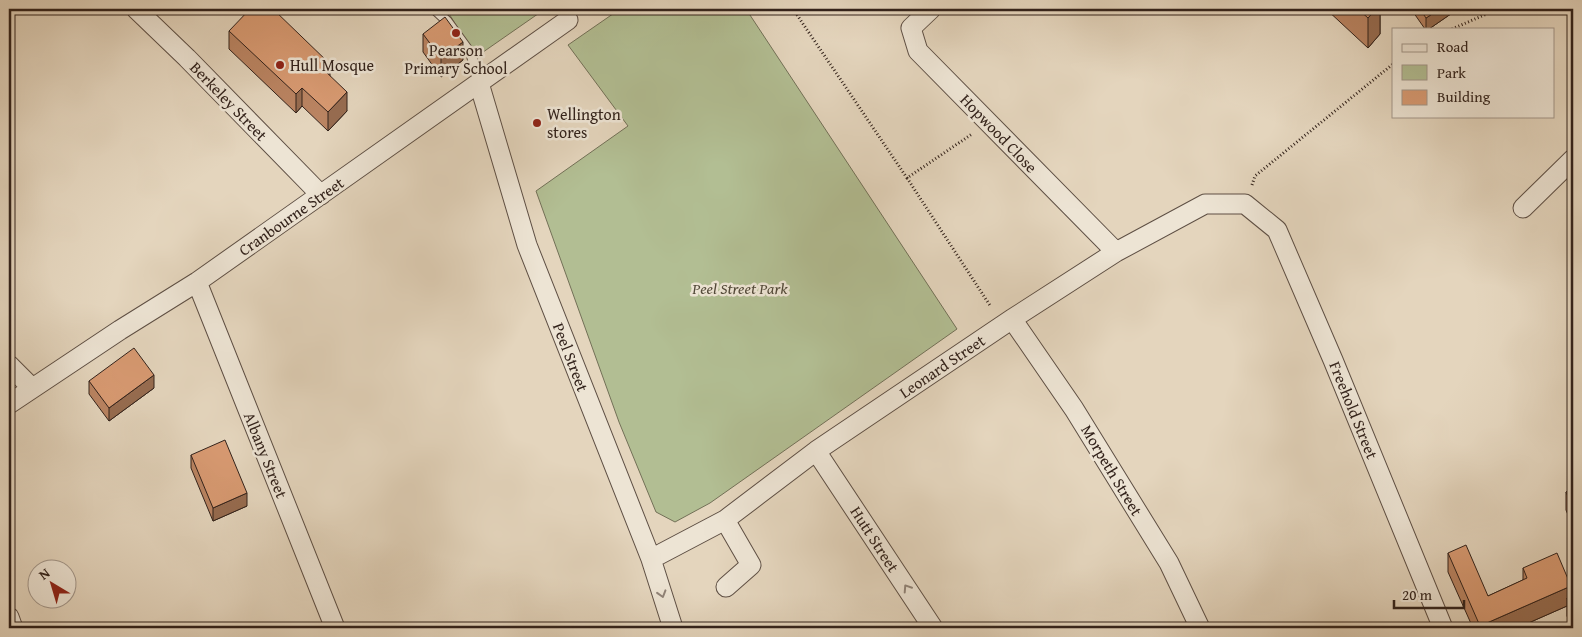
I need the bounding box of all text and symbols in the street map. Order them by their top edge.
marker: Pearson Primary School [450,27,462,39]
legend [1392,28,1554,118]
text: Road [1437,36,1468,57]
place label: Pearson Primary School [405,38,508,80]
place label: Hull Mosque [290,53,374,77]
street label: Berkeley Street [185,56,273,146]
marker: Hull Mosque [274,59,286,71]
text: Park [1437,62,1466,83]
text: Building [1437,86,1491,107]
street label: Hopwood Close [955,88,1043,178]
place label: Wellington stores [547,102,621,144]
marker: Wellington stores [531,117,543,129]
street label: Cranbourne Street [233,170,349,261]
park label: Peel Street Park [691,276,788,300]
street label: Peel Street [547,319,595,395]
street label: Leonard Street [894,328,990,404]
street label: Freehold Street [1324,358,1385,463]
street label: Albany Street [238,408,294,502]
street label: Morpeth Street [1075,420,1149,520]
street label: Hutt Street [845,501,906,577]
north arrow [28,560,78,610]
text: N [34,563,54,585]
scale bar [1394,577,1464,609]
one-way arrow [903,584,913,593]
text: 20 m [1402,584,1433,605]
one-way arrow [656,589,666,597]

